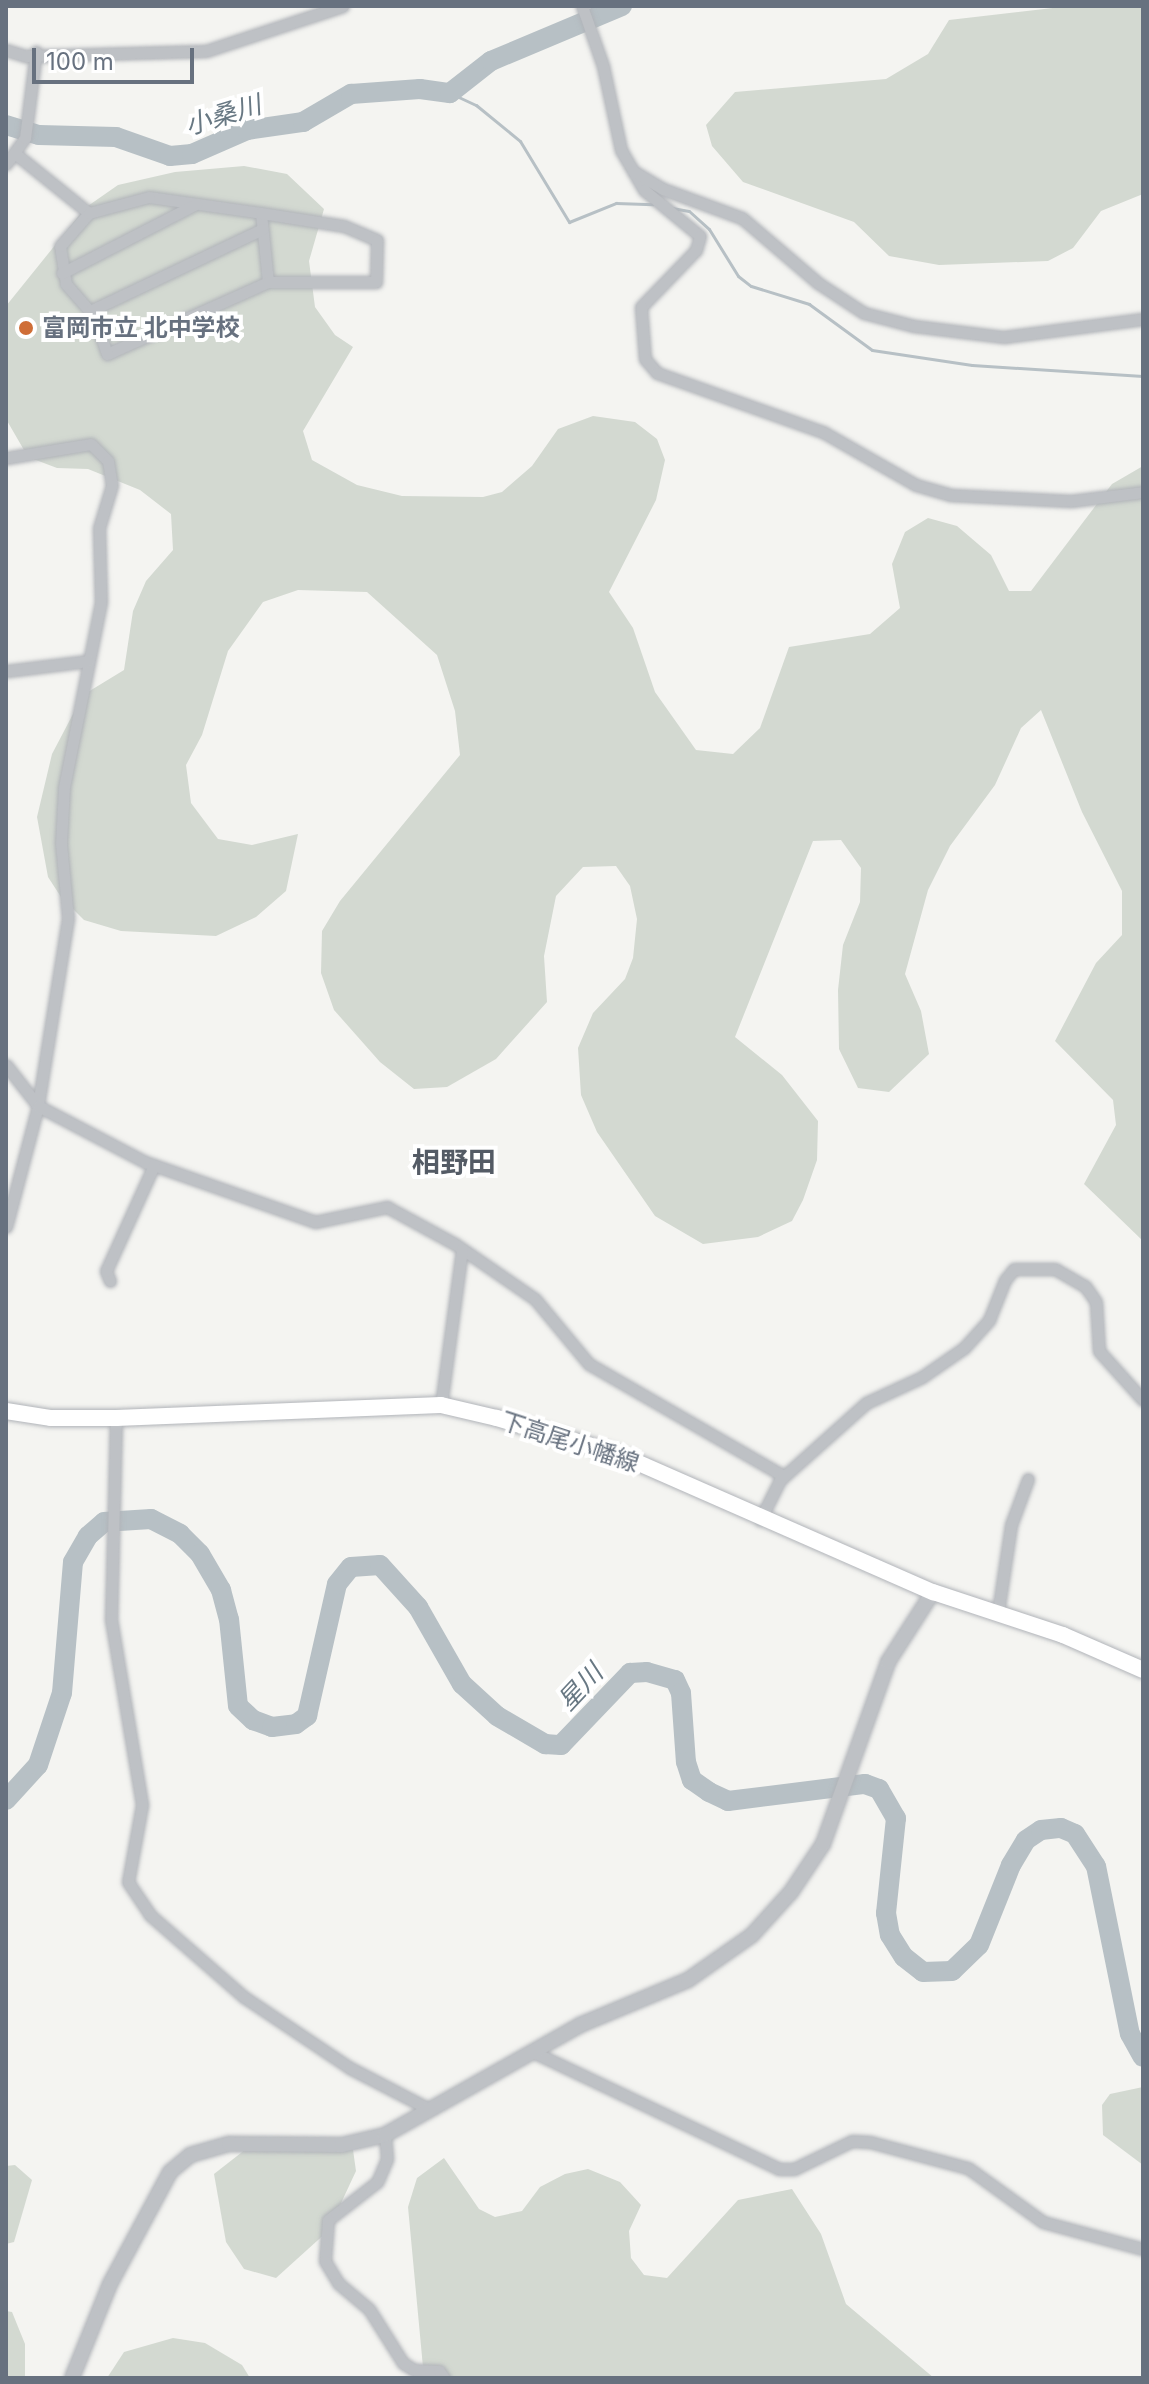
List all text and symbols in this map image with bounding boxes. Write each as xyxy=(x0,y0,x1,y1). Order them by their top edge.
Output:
scale bar xyxy=(36,32,198,82)
text: 100 m xyxy=(46,47,114,76)
water label: 小桑川 xyxy=(181,89,265,141)
place label: 富岡市立 北中学校 xyxy=(42,314,240,342)
marker: 富岡市立 北中学校 xyxy=(17,319,35,337)
district label: 相野田 xyxy=(412,1145,496,1179)
street label: 下高尾小幡線 xyxy=(497,1406,643,1478)
water label: 星川 xyxy=(551,1657,609,1717)

